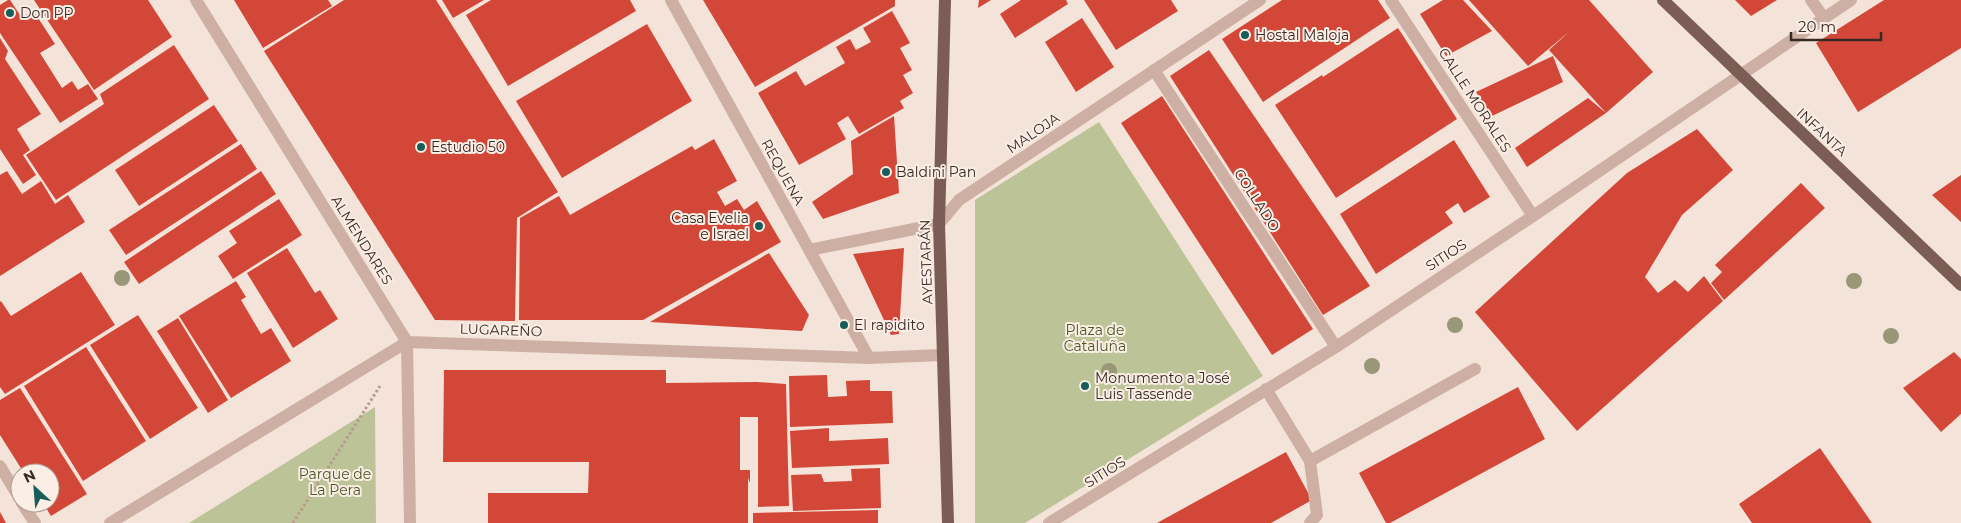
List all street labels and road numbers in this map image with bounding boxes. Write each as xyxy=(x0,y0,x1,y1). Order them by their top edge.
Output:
street label: CALLE MORALES xyxy=(1435,44,1515,156)
street label: INFANTA xyxy=(1793,104,1852,161)
street label: MALOJA xyxy=(1003,108,1064,157)
street label: REQUENA xyxy=(757,136,809,209)
street label: COLLADO xyxy=(1230,165,1284,235)
street label: ALMENDARES xyxy=(327,192,397,288)
street label: AYESTARÁN xyxy=(916,219,936,305)
street label: SITIOS xyxy=(1422,235,1470,275)
street label: LUGAREÑO xyxy=(459,320,543,340)
street label: SITIOS xyxy=(1081,452,1129,492)

